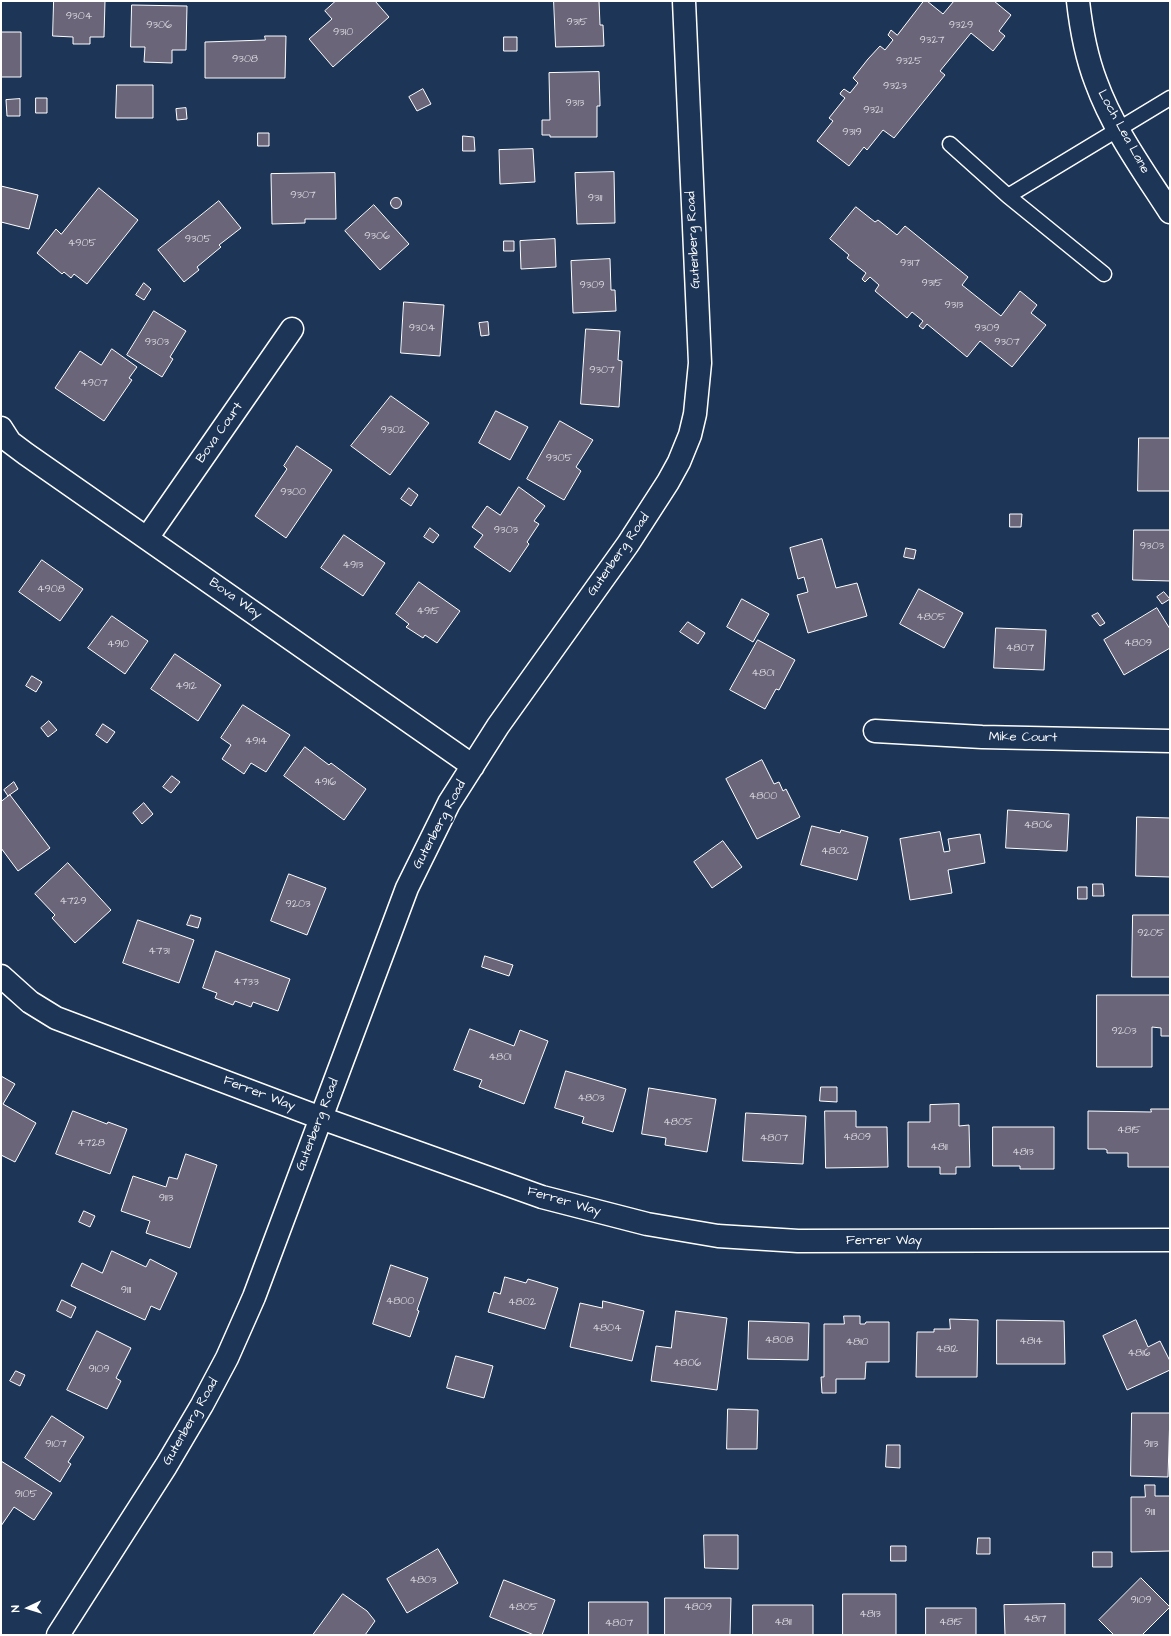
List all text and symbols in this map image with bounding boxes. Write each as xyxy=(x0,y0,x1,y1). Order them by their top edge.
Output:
house number: 9304 xyxy=(66,10,92,24)
house number: 9315 xyxy=(566,16,588,30)
house number: 9306 xyxy=(146,19,172,33)
house number: 9329 xyxy=(949,19,973,33)
house number: 9310 xyxy=(333,26,353,40)
house number: 9327 xyxy=(920,34,944,48)
house number: 9308 xyxy=(232,53,258,67)
house number: 9325 xyxy=(896,55,922,69)
house number: 9323 xyxy=(883,80,907,94)
street label: Loch Lea Lane xyxy=(1094,87,1152,177)
house number: 9313 xyxy=(566,97,584,111)
house number: 9321 xyxy=(863,104,883,118)
house number: 9319 xyxy=(842,126,862,140)
house number: 9307 xyxy=(290,189,316,203)
street label: Gutenberg Road xyxy=(684,191,704,289)
house number: 9311 xyxy=(588,192,602,206)
house number: 9306 xyxy=(364,230,390,244)
house number: 9305 xyxy=(185,233,211,247)
house number: 4905 xyxy=(68,237,96,251)
house number: 9317 xyxy=(900,257,920,271)
house number: 9315 xyxy=(921,277,943,291)
house number: 9309 xyxy=(579,279,605,293)
house number: 9313 xyxy=(945,299,963,313)
house number: 9304 xyxy=(409,322,435,336)
house number: 9309 xyxy=(974,322,1000,336)
house number: 9303 xyxy=(145,336,169,350)
house number: 9307 xyxy=(994,336,1020,350)
house number: 9307 xyxy=(589,364,615,378)
house number: 4907 xyxy=(80,377,108,391)
street label: Bova Court xyxy=(193,400,247,466)
house number: 9302 xyxy=(380,424,406,438)
house number: 9305 xyxy=(546,452,572,466)
house number: 9300 xyxy=(280,486,306,500)
street label: Gutenberg Road xyxy=(585,511,653,599)
house number: 9303 xyxy=(494,524,518,538)
house number: 9303 xyxy=(1140,540,1164,554)
house number: 4913 xyxy=(343,559,363,573)
street label: Bova Way xyxy=(206,575,264,623)
house number: 4908 xyxy=(37,583,65,597)
house number: 4915 xyxy=(417,605,439,619)
house number: 4805 xyxy=(916,611,946,625)
house number: 4809 xyxy=(1124,637,1152,651)
house number: 4910 xyxy=(107,638,129,652)
house number: 4807 xyxy=(1006,642,1034,656)
house number: 4801 xyxy=(752,667,774,681)
house number: 4912 xyxy=(175,680,197,694)
street label: Mike Court xyxy=(989,730,1057,746)
house number: 4914 xyxy=(245,735,267,749)
house number: 4916 xyxy=(314,776,336,790)
street label: Gutenberg Road xyxy=(410,778,470,872)
house number: 4800 xyxy=(749,790,777,804)
house number: 4806 xyxy=(1024,819,1052,833)
house number: 4802 xyxy=(821,845,849,859)
house number: 4729 xyxy=(60,895,86,909)
house number: 9203 xyxy=(285,898,311,912)
house number: 9205 xyxy=(1137,927,1165,941)
house number: 4731 xyxy=(148,945,170,959)
house number: 4733 xyxy=(233,976,259,990)
house number: 9203 xyxy=(1111,1025,1137,1039)
house number: 4801 xyxy=(489,1051,511,1065)
street label: Ferrer Way xyxy=(221,1073,297,1115)
street label: Gutenberg Road xyxy=(293,1077,343,1173)
house number: 4803 xyxy=(577,1092,605,1106)
house number: 4805 xyxy=(663,1116,693,1130)
house number: 4815 xyxy=(1117,1124,1141,1138)
house number: 4809 xyxy=(843,1131,871,1145)
house number: 4807 xyxy=(760,1132,788,1146)
house number: 4728 xyxy=(77,1137,105,1151)
house number: 4811 xyxy=(930,1141,948,1155)
house number: 4813 xyxy=(1012,1146,1034,1160)
street label: Ferrer Way xyxy=(525,1184,603,1220)
house number: 9113 xyxy=(159,1192,173,1206)
street label: Ferrer Way xyxy=(846,1233,922,1249)
house number: 9111 xyxy=(121,1284,131,1298)
house number: 4800 xyxy=(386,1295,414,1309)
house number: 4802 xyxy=(508,1296,536,1310)
house number: 4804 xyxy=(592,1322,622,1336)
house number: 4808 xyxy=(765,1334,793,1348)
house number: 4814 xyxy=(1019,1335,1043,1349)
house number: 4810 xyxy=(846,1336,868,1350)
house number: 4812 xyxy=(936,1343,958,1357)
house number: 4816 xyxy=(1128,1347,1150,1361)
house number: 4806 xyxy=(673,1357,701,1371)
house number: 9109 xyxy=(89,1363,109,1377)
street label: Gutenberg Road xyxy=(160,1376,222,1468)
house number: 9107 xyxy=(45,1438,67,1452)
house number: 9113 xyxy=(1144,1438,1158,1452)
house number: 9105 xyxy=(15,1488,37,1502)
house number: 9111 xyxy=(1145,1506,1155,1520)
house number: 4803 xyxy=(409,1574,437,1588)
north arrow xyxy=(8,1588,48,1628)
house number: 9109 xyxy=(1131,1594,1151,1608)
house number: 4805 xyxy=(508,1601,538,1615)
house number: 4809 xyxy=(684,1601,712,1615)
text: N xyxy=(8,1605,23,1613)
house number: 4813 xyxy=(859,1608,881,1622)
house number: 4817 xyxy=(1024,1613,1046,1627)
house number: 4811 xyxy=(774,1616,792,1630)
house number: 4815 xyxy=(939,1616,963,1630)
house number: 4807 xyxy=(605,1617,633,1631)

